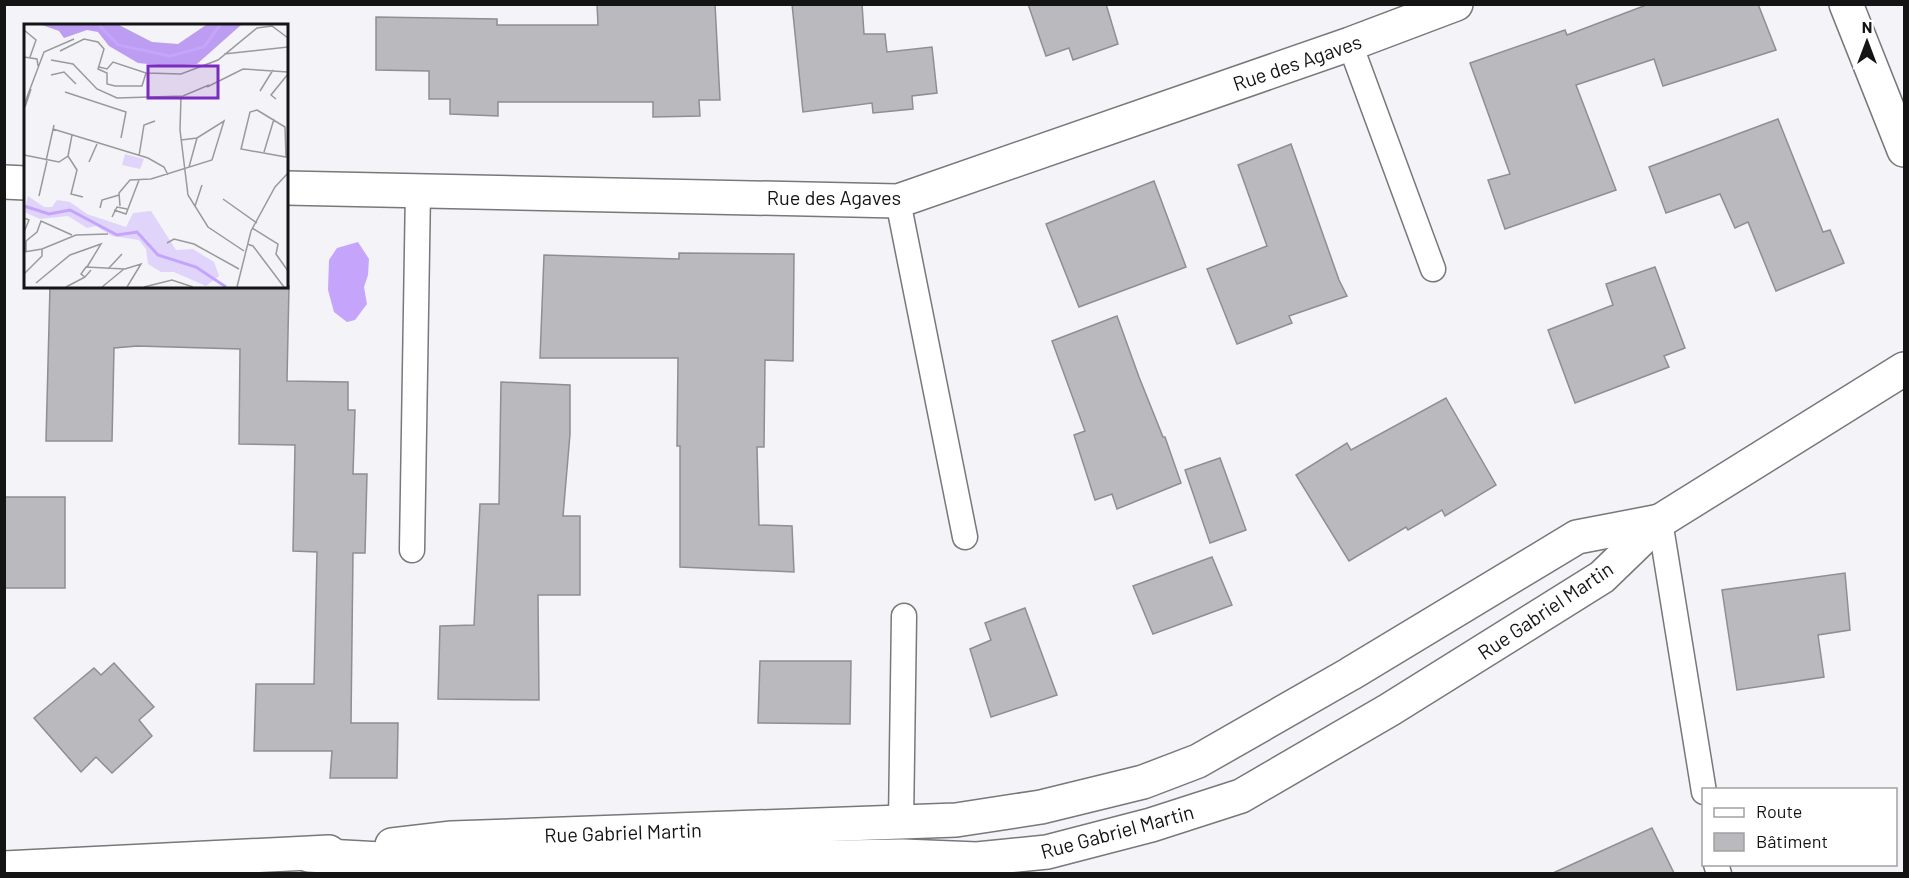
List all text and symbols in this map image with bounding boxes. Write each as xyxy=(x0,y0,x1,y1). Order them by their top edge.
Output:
north arrow xyxy=(1837,12,1897,72)
text: N xyxy=(1862,17,1872,36)
inset map xyxy=(24,24,288,288)
street label: Rue des Agaves xyxy=(1230,29,1364,95)
street label: Rue des Agaves xyxy=(767,185,901,209)
street label: Rue Gabriel Martin xyxy=(1473,556,1617,664)
legend xyxy=(1702,788,1897,866)
street label: Rue Gabriel Martin xyxy=(1038,799,1196,863)
text: Route xyxy=(1756,800,1802,822)
street label: Rue Gabriel Martin xyxy=(544,817,702,847)
text: Bâtiment xyxy=(1756,830,1828,852)

